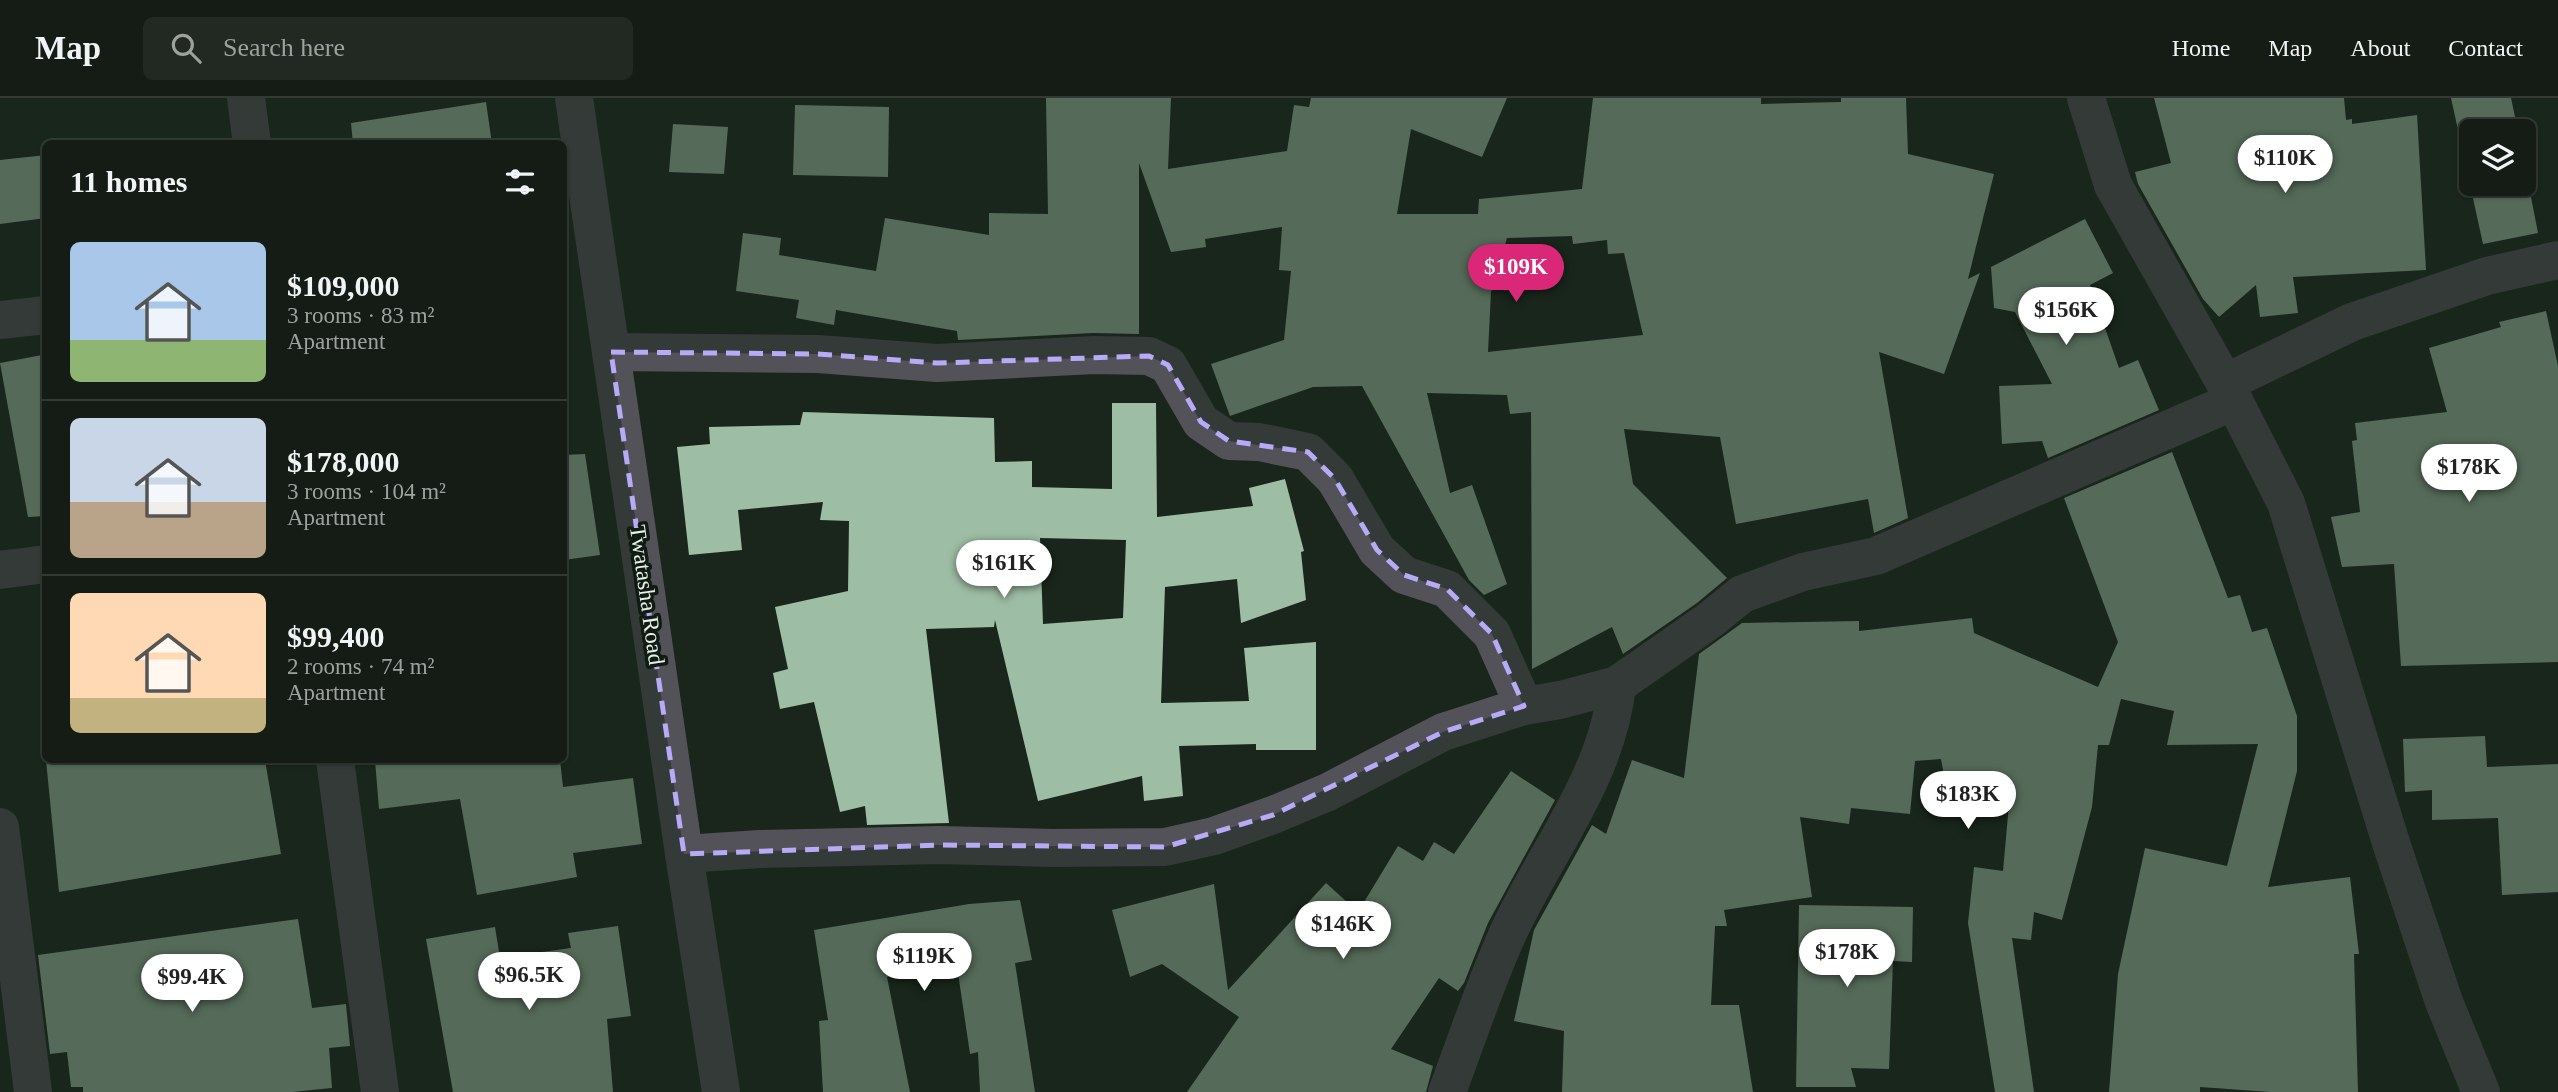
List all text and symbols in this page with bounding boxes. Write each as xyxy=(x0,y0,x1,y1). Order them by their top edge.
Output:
search box xyxy=(143,17,633,80)
icon: search xyxy=(167,29,205,67)
text: Map xyxy=(35,30,101,66)
text: Search here xyxy=(223,33,345,62)
text: Home xyxy=(2172,35,2230,61)
text: Map xyxy=(2268,35,2312,61)
text: About xyxy=(2350,35,2410,61)
text: Contact xyxy=(2448,35,2523,61)
map controls xyxy=(2459,119,2536,196)
button: layers xyxy=(2459,119,2536,196)
pin: $110K xyxy=(2236,136,2334,195)
text: $110K xyxy=(2254,145,2316,170)
icon: filters xyxy=(501,163,539,201)
text: 11 homes xyxy=(70,165,188,198)
pin: $109K xyxy=(1467,244,1565,304)
text: $109K xyxy=(1484,254,1548,279)
text: $109,000 xyxy=(287,269,400,302)
icon: home xyxy=(126,270,210,354)
pin: $156K xyxy=(2017,288,2115,347)
text: $156K xyxy=(2034,297,2098,322)
text: 3 rooms · 83 m² xyxy=(287,303,434,328)
text: Apartment xyxy=(287,329,385,354)
pin: $178K xyxy=(2420,444,2518,504)
text: $178,000 xyxy=(287,445,400,478)
icon: home xyxy=(126,446,210,530)
text: $178K xyxy=(2437,454,2501,479)
text: 3 rooms · 104 m² xyxy=(287,479,446,504)
text: Apartment xyxy=(287,505,385,530)
street label: Twatasha Road xyxy=(625,524,669,667)
pin: $161K xyxy=(955,540,1053,600)
text: $161K xyxy=(972,550,1036,575)
text: $99,400 xyxy=(287,620,385,653)
icon: home xyxy=(126,621,210,705)
text: 2 rooms · 74 m² xyxy=(287,654,434,679)
text: Apartment xyxy=(287,680,385,705)
pin: $183K xyxy=(1919,772,2017,831)
text: $183K xyxy=(1936,781,2000,806)
pin: $146K xyxy=(1294,902,1392,961)
text: $146K xyxy=(1311,911,1375,936)
pin: $178K xyxy=(1798,930,1896,989)
pin: $119K xyxy=(875,934,973,993)
text: $178K xyxy=(1815,939,1879,964)
text: $119K xyxy=(893,943,955,968)
pin: $96.5K xyxy=(472,953,586,1012)
pin: $99.4K xyxy=(135,954,249,1014)
text: $96.5K xyxy=(494,962,564,987)
text: $99.4K xyxy=(157,964,227,989)

